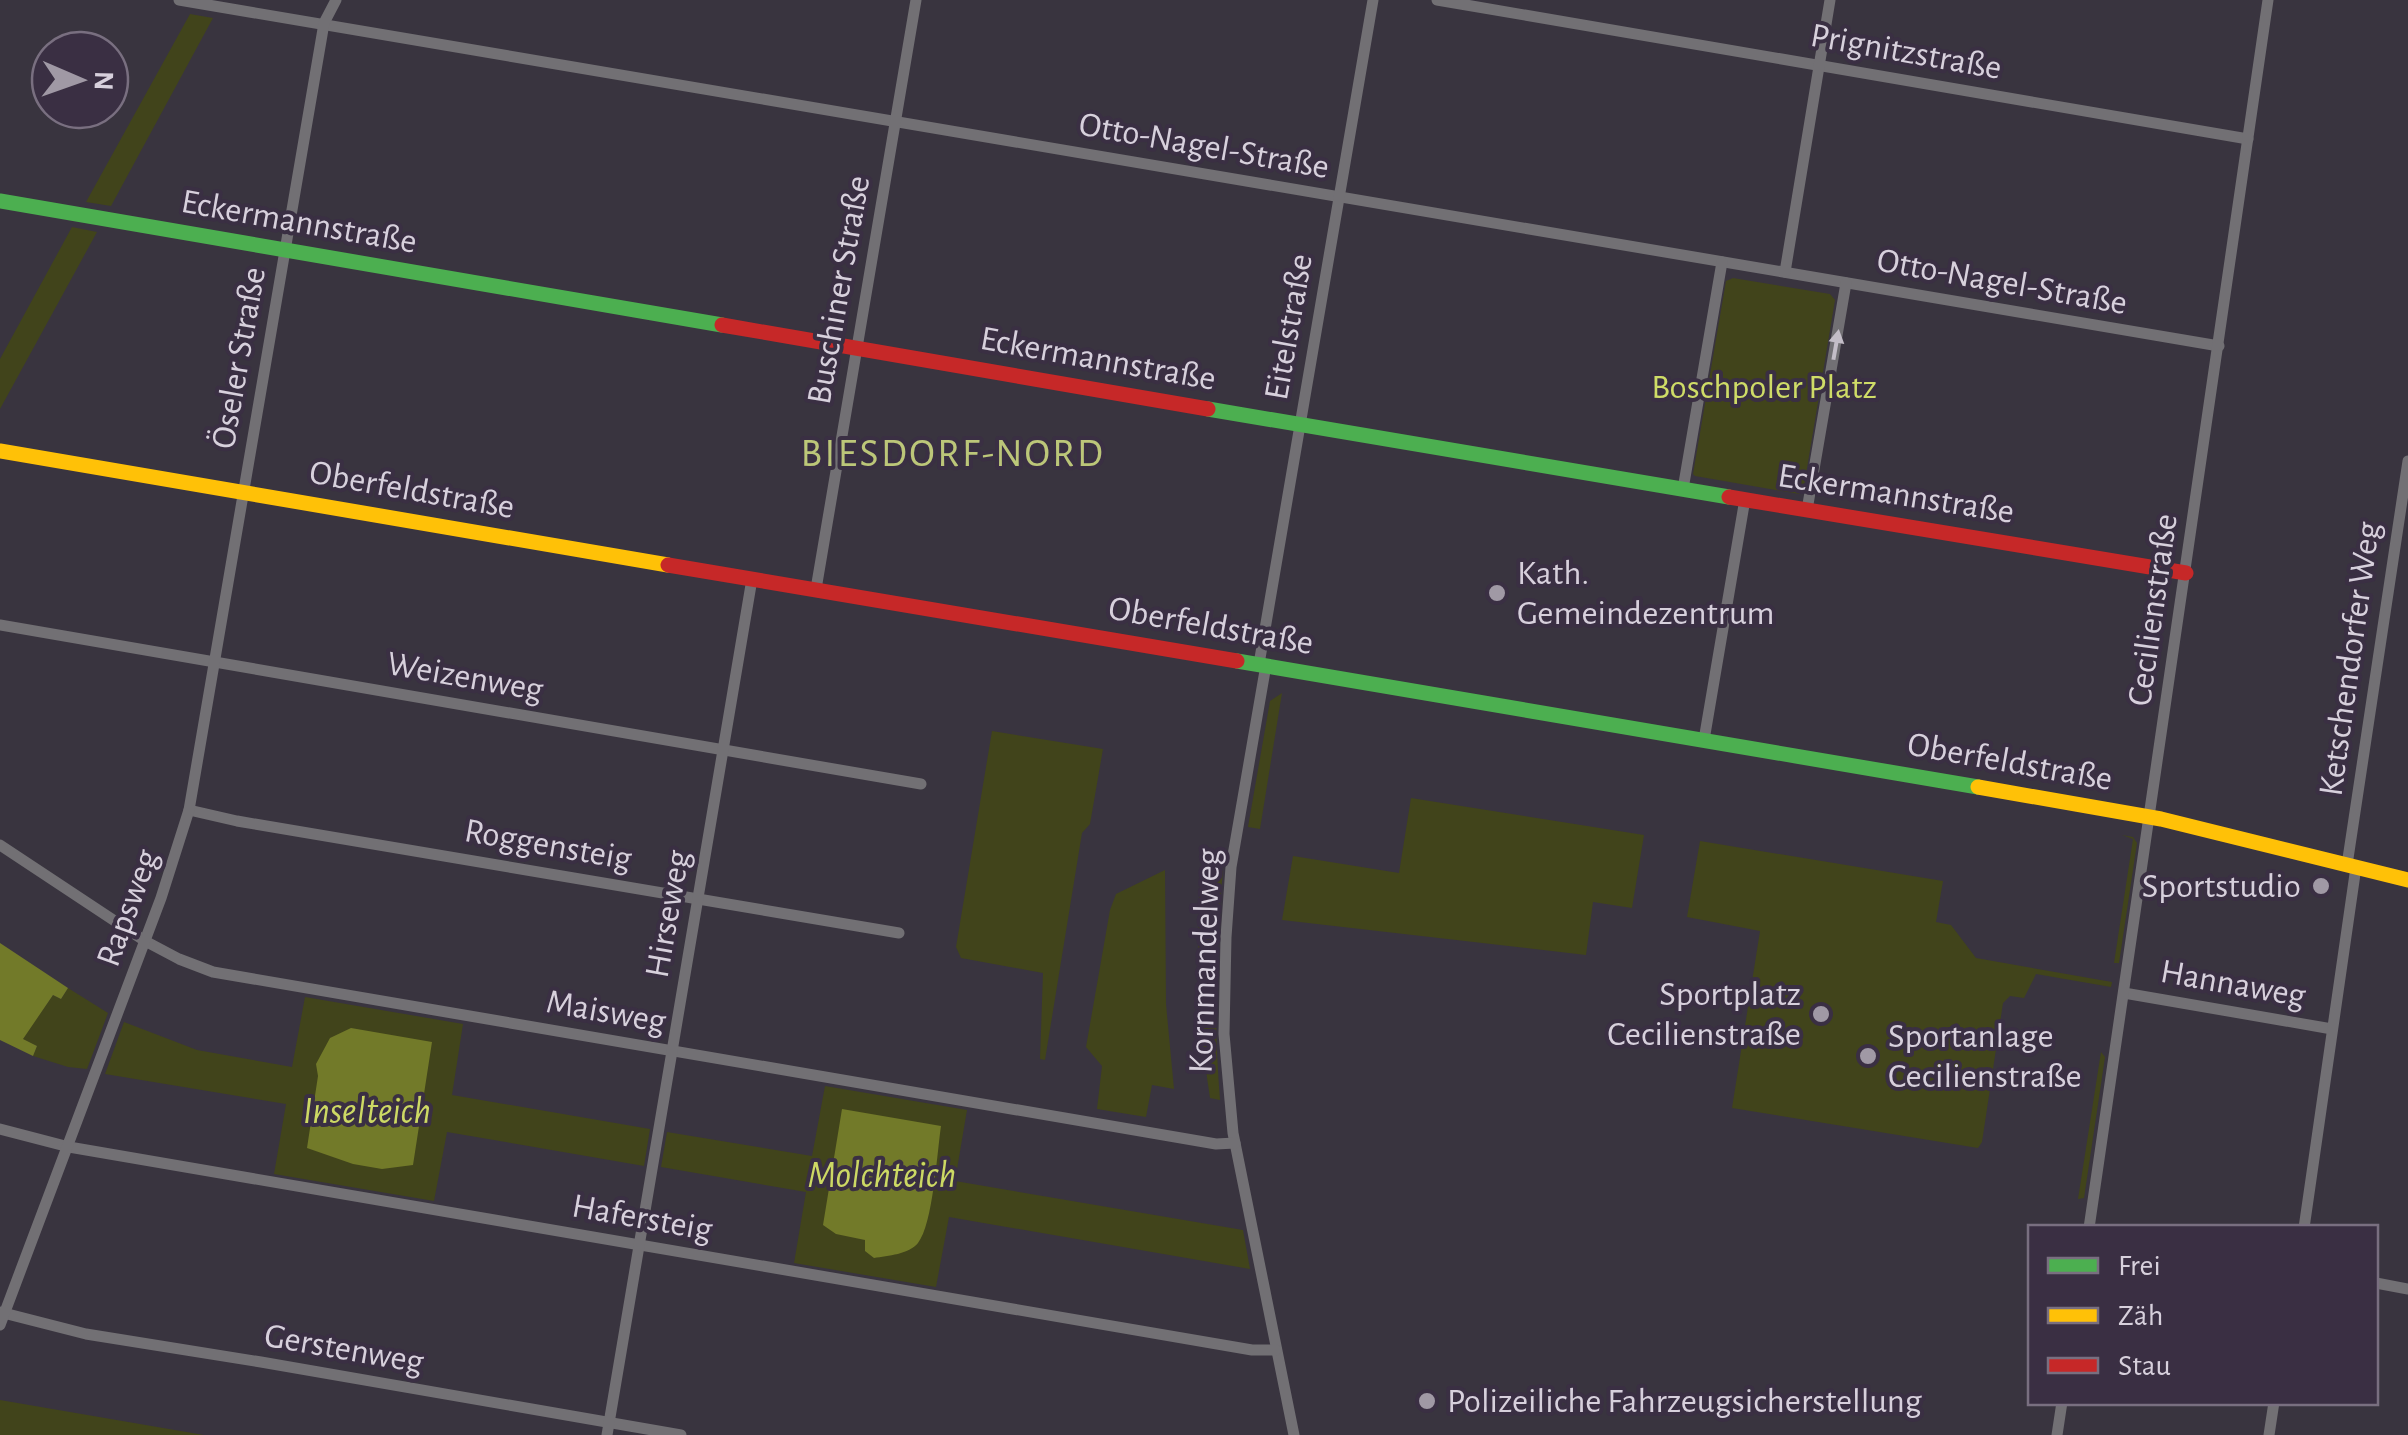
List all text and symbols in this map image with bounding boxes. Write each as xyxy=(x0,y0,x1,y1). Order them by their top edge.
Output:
street label: Prignitzstraße xyxy=(1808,18,2004,86)
north arrow xyxy=(30,30,130,130)
text: N xyxy=(89,71,117,91)
street label: Otto-Nagel-Straße xyxy=(1076,107,1332,185)
street label: Buschiner Straße xyxy=(802,173,876,407)
street label: Eckermannstraße xyxy=(178,184,420,260)
street label: Otto-Nagel-Straße xyxy=(1874,243,2130,321)
street label: Eitelstraße xyxy=(1259,251,1319,403)
street label: Öseler Straße xyxy=(205,264,272,451)
street label: Eckermannstraße xyxy=(977,321,1219,397)
one-way arrow xyxy=(1829,329,1844,360)
park label: Boschpoler Platz xyxy=(1651,370,1877,405)
district label: BIESDORF-NORD xyxy=(801,434,1105,474)
street label: Oberfeldstraße xyxy=(307,455,517,525)
street label: Eckermannstraße xyxy=(1775,458,2017,530)
street label: Cecilienstraße xyxy=(2122,512,2184,708)
street label: Ketschendorfer Weg xyxy=(2313,520,2387,798)
place label: Kath. Gemeindezentrum xyxy=(1517,556,1774,631)
marker: Kath. Gemeindezentrum xyxy=(1486,582,1508,604)
street label: Oberfeldstraße xyxy=(1106,591,1316,661)
street label: Weizenweg xyxy=(384,646,546,708)
street label: Oberfeldstraße xyxy=(1905,727,2115,797)
street label: Roggensteig xyxy=(462,813,634,877)
street label: Rapsweg xyxy=(91,845,165,971)
street label: Hirseweg xyxy=(640,848,696,980)
street label: Kornmandelweg xyxy=(1184,848,1226,1074)
place label: Sportstudio xyxy=(2142,869,2301,904)
marker: Sportstudio xyxy=(2310,875,2332,897)
street label: Hannaweg xyxy=(2158,954,2308,1014)
place label: Sportplatz Cecilienstraße xyxy=(1607,977,1801,1052)
street label: Maisweg xyxy=(543,984,669,1040)
marker: Sportplatz Cecilienstraße xyxy=(1810,1003,1832,1025)
place label: Sportanlage Cecilienstraße xyxy=(1888,1019,2082,1094)
marker: Sportanlage Cecilienstraße xyxy=(1857,1045,1879,1067)
water label: Inselteich xyxy=(303,1093,431,1131)
water label: Molchteich xyxy=(808,1157,956,1195)
street label: Hafersteig xyxy=(569,1188,715,1248)
legend xyxy=(2028,1225,2378,1405)
text: Frei xyxy=(2118,1251,2161,1281)
text: Zäh xyxy=(2118,1301,2163,1331)
street label: Gerstenweg xyxy=(262,1318,426,1380)
text: Stau xyxy=(2118,1351,2171,1381)
place label: Polizeiliche Fahrzeugsicherstellung xyxy=(1447,1384,1922,1419)
marker: Polizeiliche Fahrzeugsicherstellung xyxy=(1416,1390,1438,1412)

